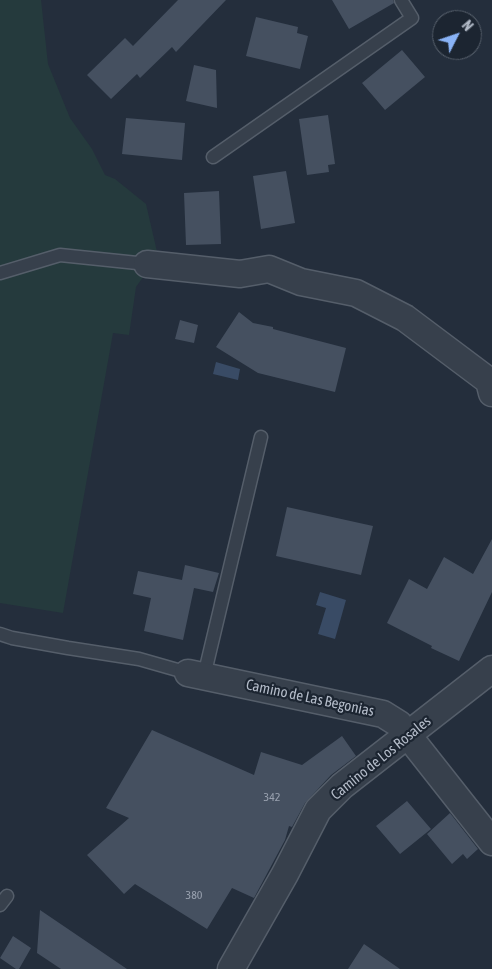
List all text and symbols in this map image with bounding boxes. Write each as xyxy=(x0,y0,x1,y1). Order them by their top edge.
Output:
north arrow xyxy=(432,10,482,60)
text: N xyxy=(459,17,476,34)
street label: Camino de Las Begonias xyxy=(244,676,376,720)
street label: Camino de Los Rosales xyxy=(327,712,435,804)
house number: 342 xyxy=(264,790,280,804)
house number: 380 xyxy=(186,888,202,902)

